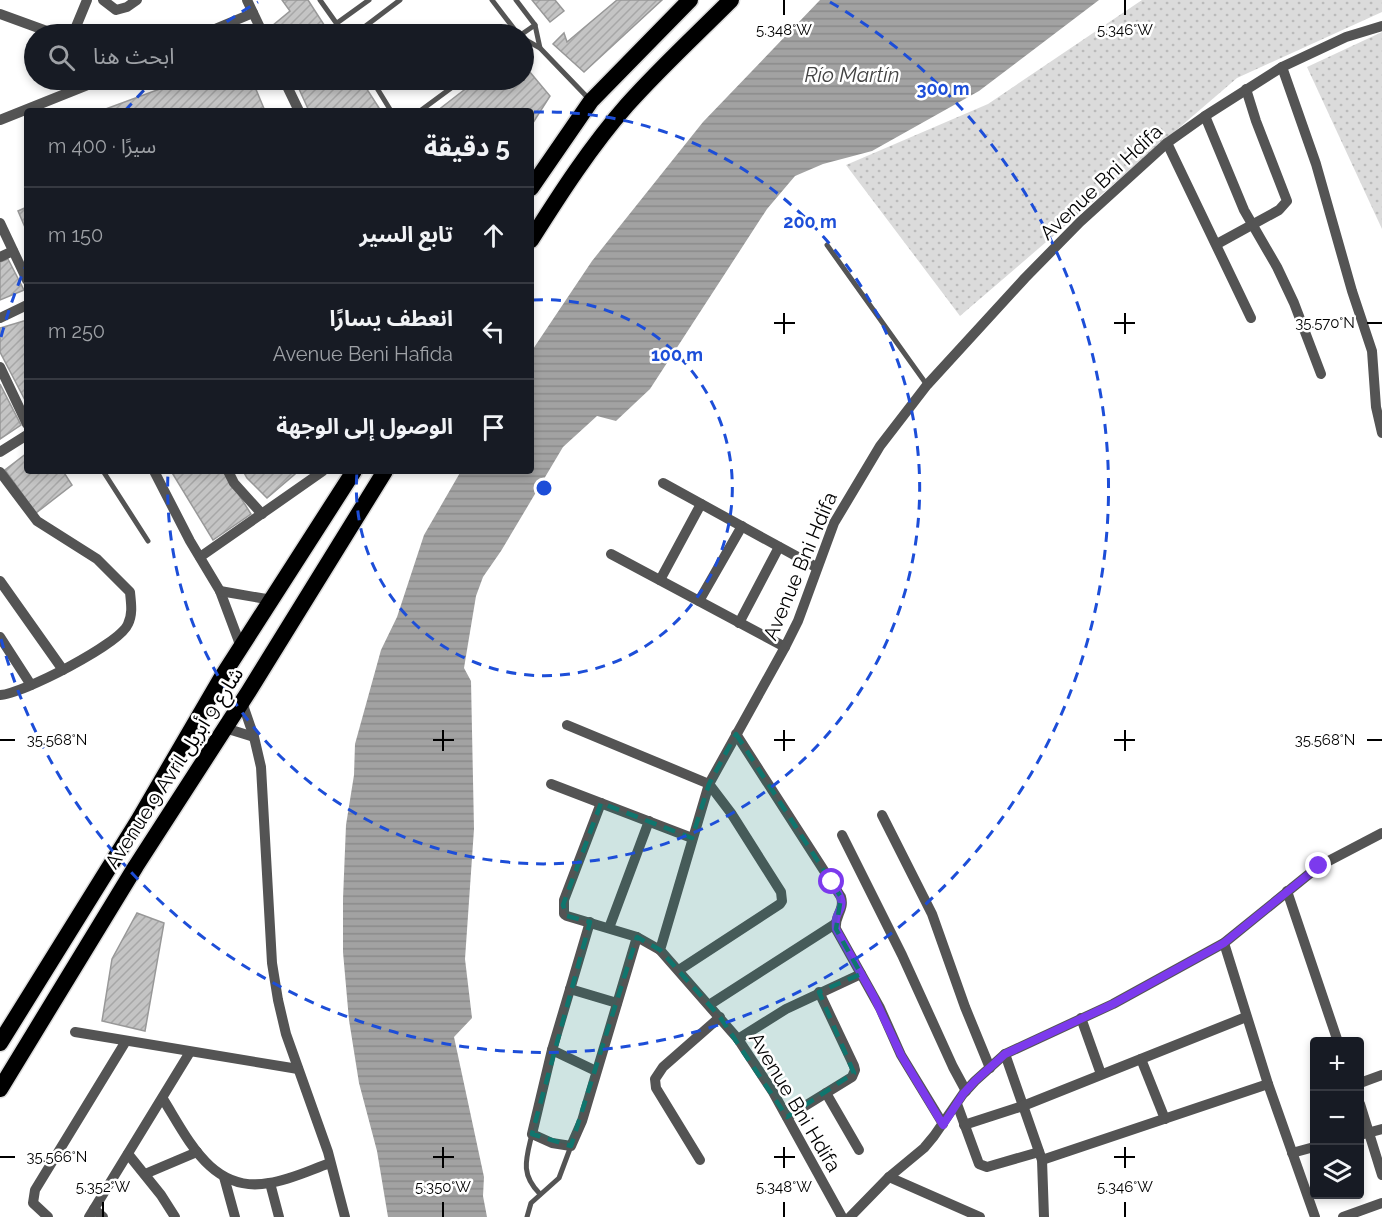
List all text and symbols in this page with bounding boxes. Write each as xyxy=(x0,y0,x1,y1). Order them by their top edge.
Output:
text: 5.348°W xyxy=(756,21,812,39)
text: 5.346°W xyxy=(1097,21,1153,39)
search box xyxy=(24,24,534,90)
icon: search xyxy=(45,41,78,74)
text: ابحث هنا xyxy=(93,43,174,69)
water label: Río Martín xyxy=(805,62,899,87)
text: 300 m xyxy=(916,78,970,99)
street label: Avenue Bni Hdifa xyxy=(1035,119,1167,245)
text: 5 دقيقة xyxy=(424,132,510,162)
text: سيرًا · 400 m xyxy=(48,134,156,158)
text: 200 m xyxy=(783,211,837,232)
icon: ahead xyxy=(477,219,510,252)
text: تابع السير xyxy=(359,221,453,247)
text: 150 m xyxy=(48,223,103,247)
text: انعطف يسارًا xyxy=(330,305,453,331)
text: 35.570°N xyxy=(1295,314,1355,332)
icon: left xyxy=(477,315,510,348)
text: 250 m xyxy=(48,319,105,343)
text: Avenue Beni Hafida xyxy=(273,342,453,366)
text: 100 m xyxy=(651,344,703,365)
icon: arrive xyxy=(477,411,510,444)
text: الوصول إلى الوجهة xyxy=(276,413,453,439)
centre of rings xyxy=(534,478,554,498)
street label: Avenue Bni Hdifa xyxy=(758,488,842,644)
street label: Avenue 9 Avril شارع 9 أبريل xyxy=(100,663,251,875)
text: 35.568°N xyxy=(27,731,87,749)
text: 35.568°N xyxy=(1295,731,1355,749)
route end xyxy=(1305,852,1331,878)
route start xyxy=(818,868,844,894)
street label: Avenue Bni Hdifa xyxy=(744,1028,846,1176)
map controls xyxy=(1310,1037,1364,1199)
button: + xyxy=(1310,1037,1364,1091)
button: − xyxy=(1310,1091,1364,1145)
button: layers xyxy=(1310,1145,1364,1199)
text: 35.566°N xyxy=(27,1148,87,1166)
text: 5.352°W xyxy=(76,1178,131,1196)
text: 5.350°W xyxy=(415,1178,471,1196)
text: 5.348°W xyxy=(756,1178,812,1196)
text: 5.346°W xyxy=(1097,1178,1153,1196)

